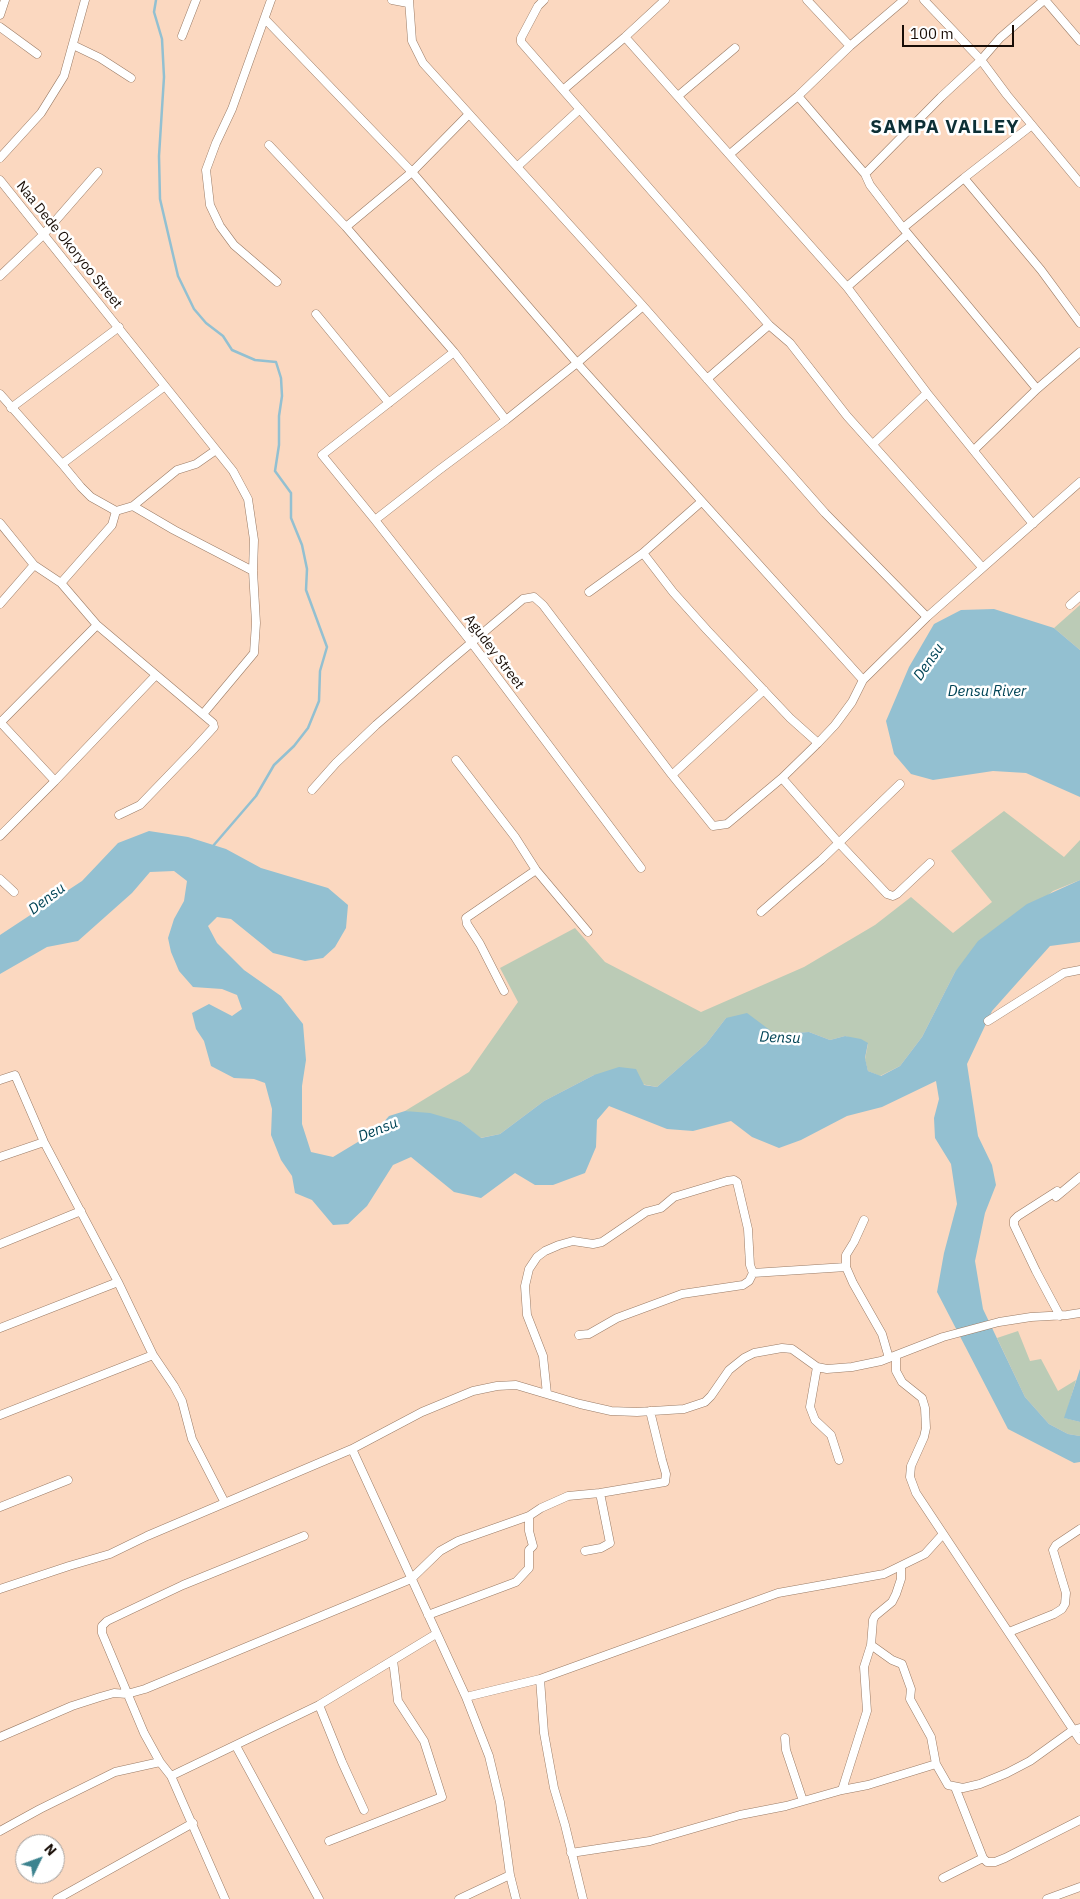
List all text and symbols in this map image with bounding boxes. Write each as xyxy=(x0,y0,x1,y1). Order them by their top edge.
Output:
scale bar xyxy=(905,15,1018,47)
text: 100 m xyxy=(910,24,954,43)
district label: SAMPA VALLEY xyxy=(869,117,1021,139)
street label: Naa Dede Okoryoo Street xyxy=(12,178,126,312)
street label: Agudey Street xyxy=(461,612,527,692)
water label: Densu xyxy=(910,640,948,684)
water label: Densu River xyxy=(948,683,1026,701)
water label: Densu xyxy=(25,879,69,919)
water label: Densu xyxy=(759,1028,801,1048)
water label: Densu xyxy=(355,1114,401,1146)
north arrow xyxy=(15,1834,65,1884)
text: N xyxy=(40,1840,60,1859)

